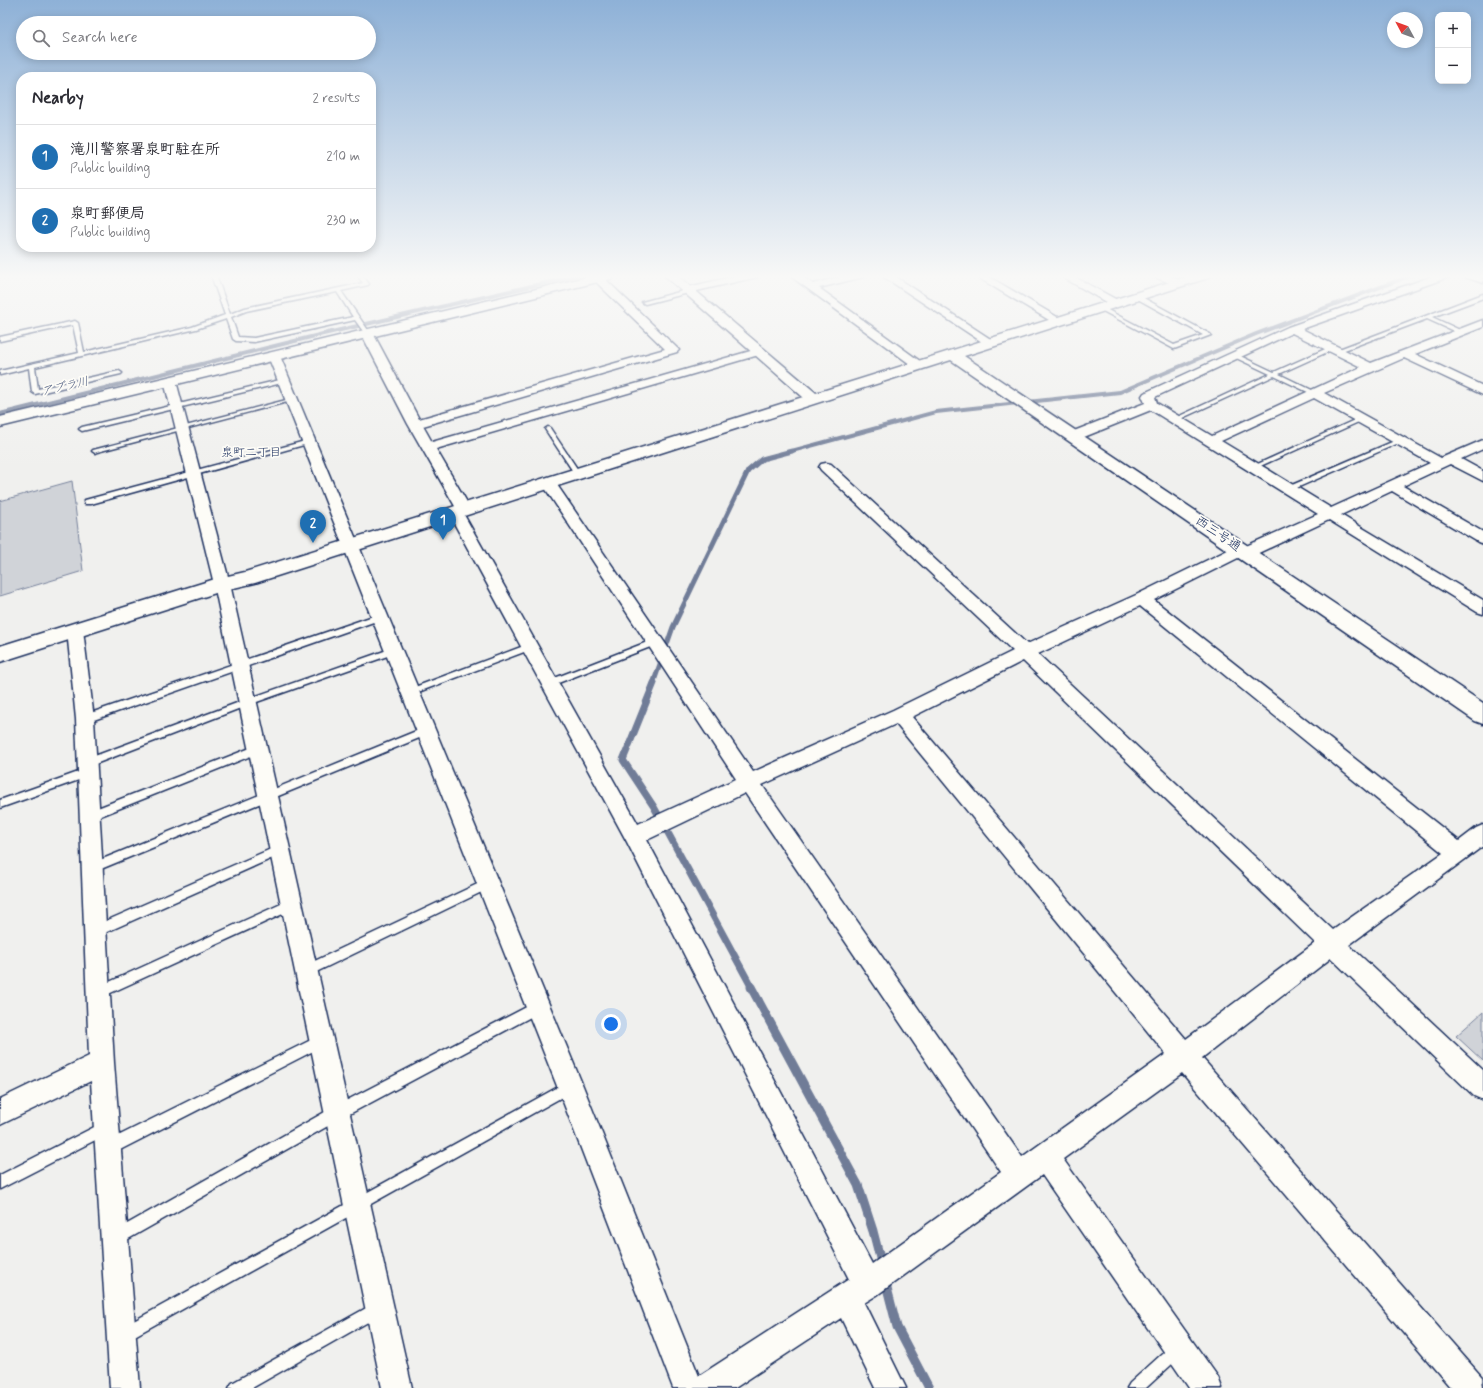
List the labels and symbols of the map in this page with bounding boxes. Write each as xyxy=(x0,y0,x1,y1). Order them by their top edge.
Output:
north arrow xyxy=(1387,12,1423,48)
water label: アブラ川 xyxy=(40,374,90,400)
district label: 泉町二丁目 xyxy=(221,445,281,461)
pin: 1 xyxy=(430,507,456,540)
pin: 2 xyxy=(300,510,326,543)
street label: 西三号通 xyxy=(1192,512,1244,556)
your location xyxy=(601,1014,621,1034)

